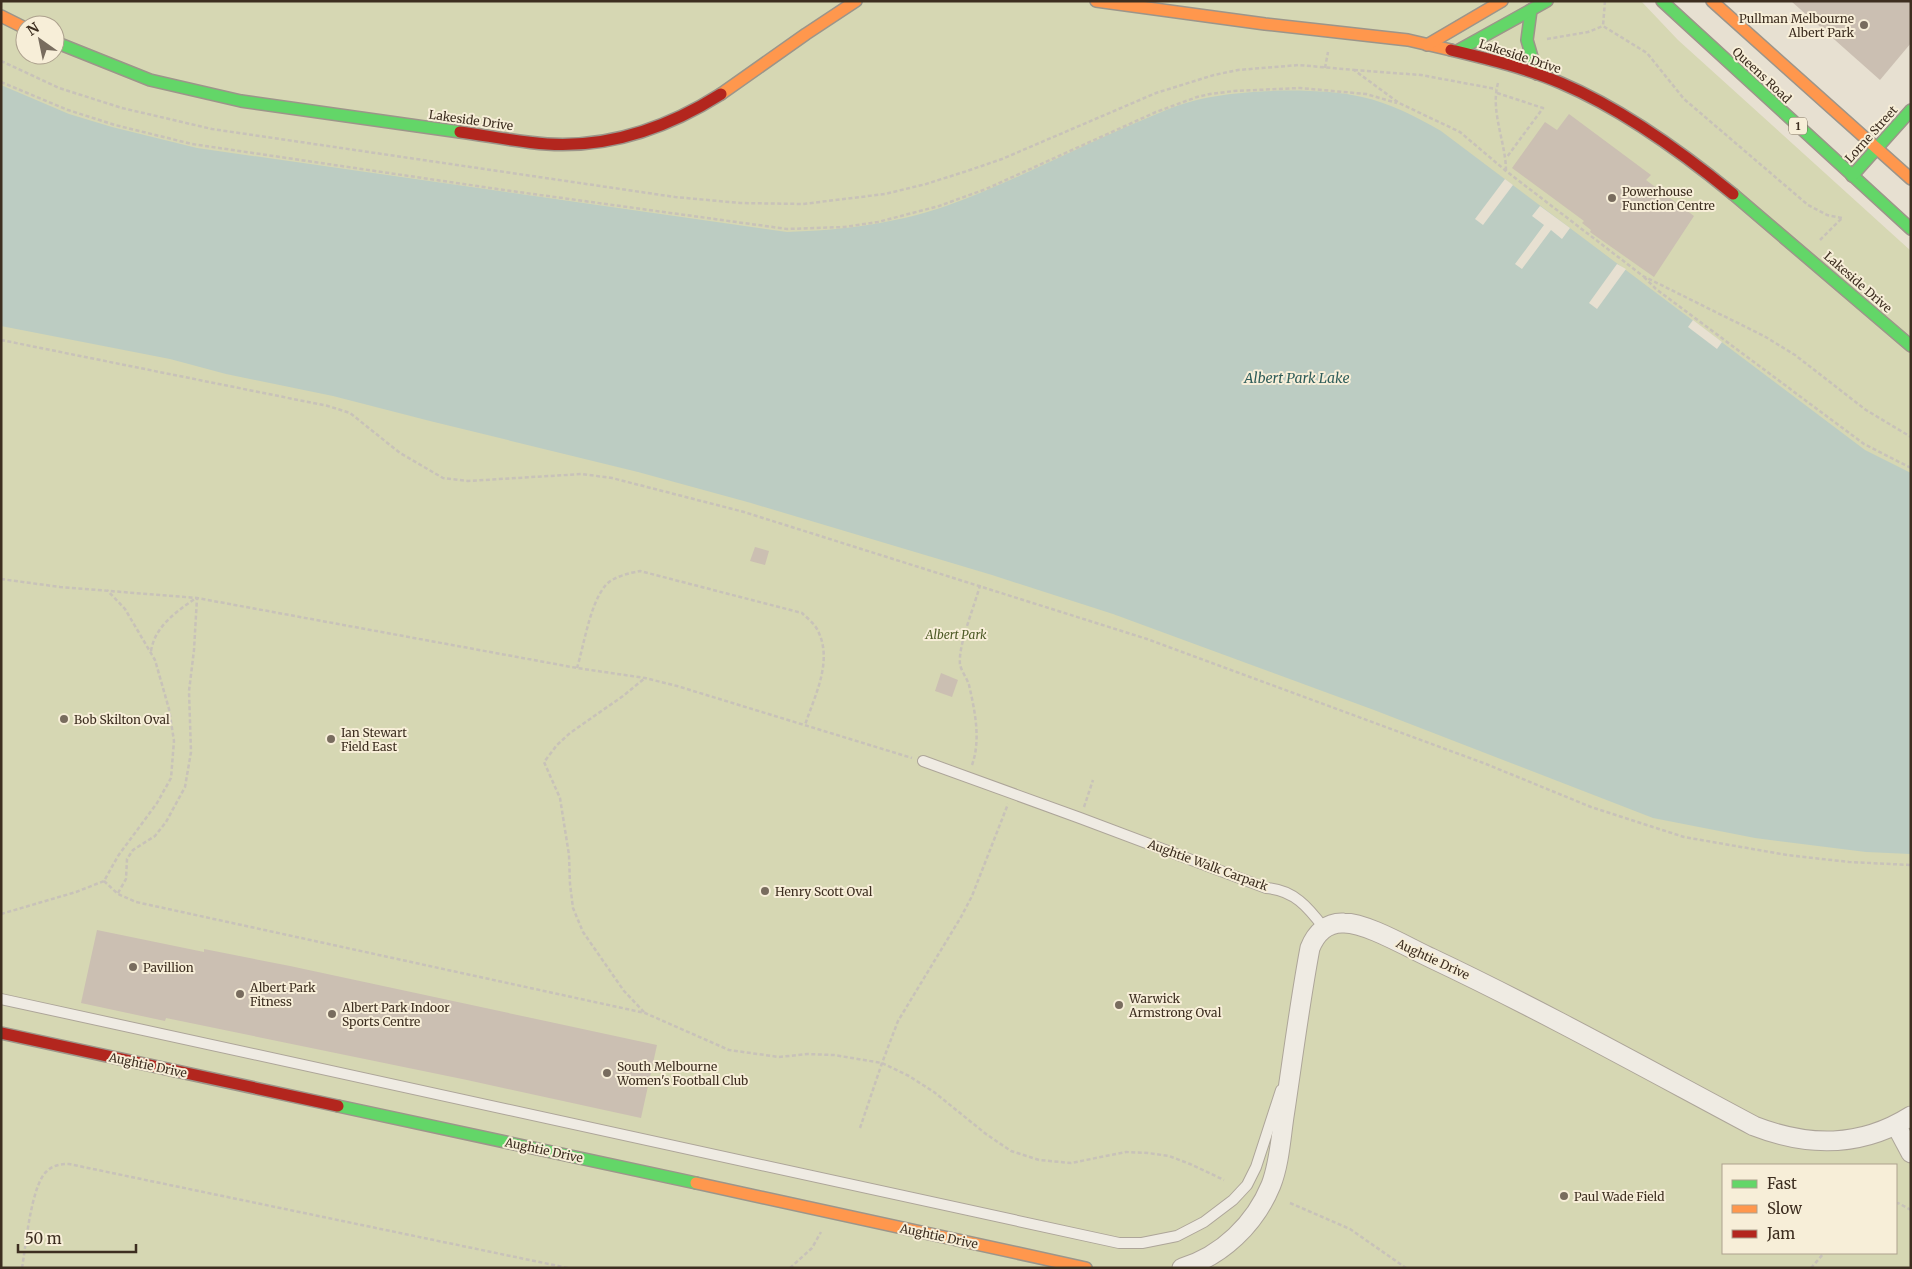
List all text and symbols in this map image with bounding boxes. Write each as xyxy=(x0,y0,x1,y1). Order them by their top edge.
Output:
place label: Pullman Melbourne Albert Park xyxy=(1739,11,1854,40)
north arrow xyxy=(15,15,65,65)
text: N xyxy=(23,19,42,40)
marker: Pullman Melbourne Albert Park xyxy=(1858,19,1870,31)
street label: Lakeside Drive xyxy=(1477,36,1563,76)
street label: Queens Road xyxy=(1729,44,1795,106)
street label: Lorne Street xyxy=(1842,102,1901,166)
street label: Lakeside Drive xyxy=(428,107,514,133)
road number: 1 xyxy=(1789,118,1807,134)
place label: Powerhouse Function Centre xyxy=(1622,184,1715,213)
marker: Powerhouse Function Centre xyxy=(1606,192,1618,204)
street label: Lakeside Drive xyxy=(1821,248,1895,316)
water label: Albert Park Lake xyxy=(1243,369,1350,387)
park label: Albert Park xyxy=(924,627,987,642)
place label: Bob Skilton Oval xyxy=(74,712,170,727)
marker: Bob Skilton Oval xyxy=(58,713,70,725)
place label: Ian Stewart Field East xyxy=(341,725,407,754)
marker: Ian Stewart Field East xyxy=(325,733,337,745)
street label: Aughtie Walk Carpark xyxy=(1145,836,1271,894)
place label: Henry Scott Oval xyxy=(775,884,873,899)
marker: Henry Scott Oval xyxy=(759,885,771,897)
street label: Aughtie Drive xyxy=(1393,935,1472,983)
place label: Pavillion xyxy=(143,960,194,975)
marker: Pavillion xyxy=(127,961,139,973)
place label: Albert Park Fitness xyxy=(249,980,316,1009)
marker: Albert Park Fitness xyxy=(234,988,246,1000)
place label: Warwick Armstrong Oval xyxy=(1128,991,1222,1020)
marker: Warwick Armstrong Oval xyxy=(1113,999,1125,1011)
place label: Albert Park Indoor Sports Centre xyxy=(341,1000,450,1029)
marker: Albert Park Indoor Sports Centre xyxy=(326,1008,338,1020)
street label: Aughtie Drive xyxy=(107,1049,188,1081)
place label: South Melbourne Women's Football Club xyxy=(616,1059,748,1088)
marker: South Melbourne Women's Football Club xyxy=(601,1067,613,1079)
street label: Aughtie Drive xyxy=(503,1134,584,1166)
legend xyxy=(1722,1164,1897,1254)
text: Fast xyxy=(1767,1174,1797,1193)
place label: Paul Wade Field xyxy=(1574,1189,1664,1204)
marker: Paul Wade Field xyxy=(1558,1190,1570,1202)
text: Slow xyxy=(1767,1199,1802,1218)
street label: Aughtie Drive xyxy=(898,1220,979,1252)
scale bar xyxy=(18,1222,135,1254)
text: Jam xyxy=(1766,1224,1795,1243)
text: 50 m xyxy=(25,1229,62,1248)

